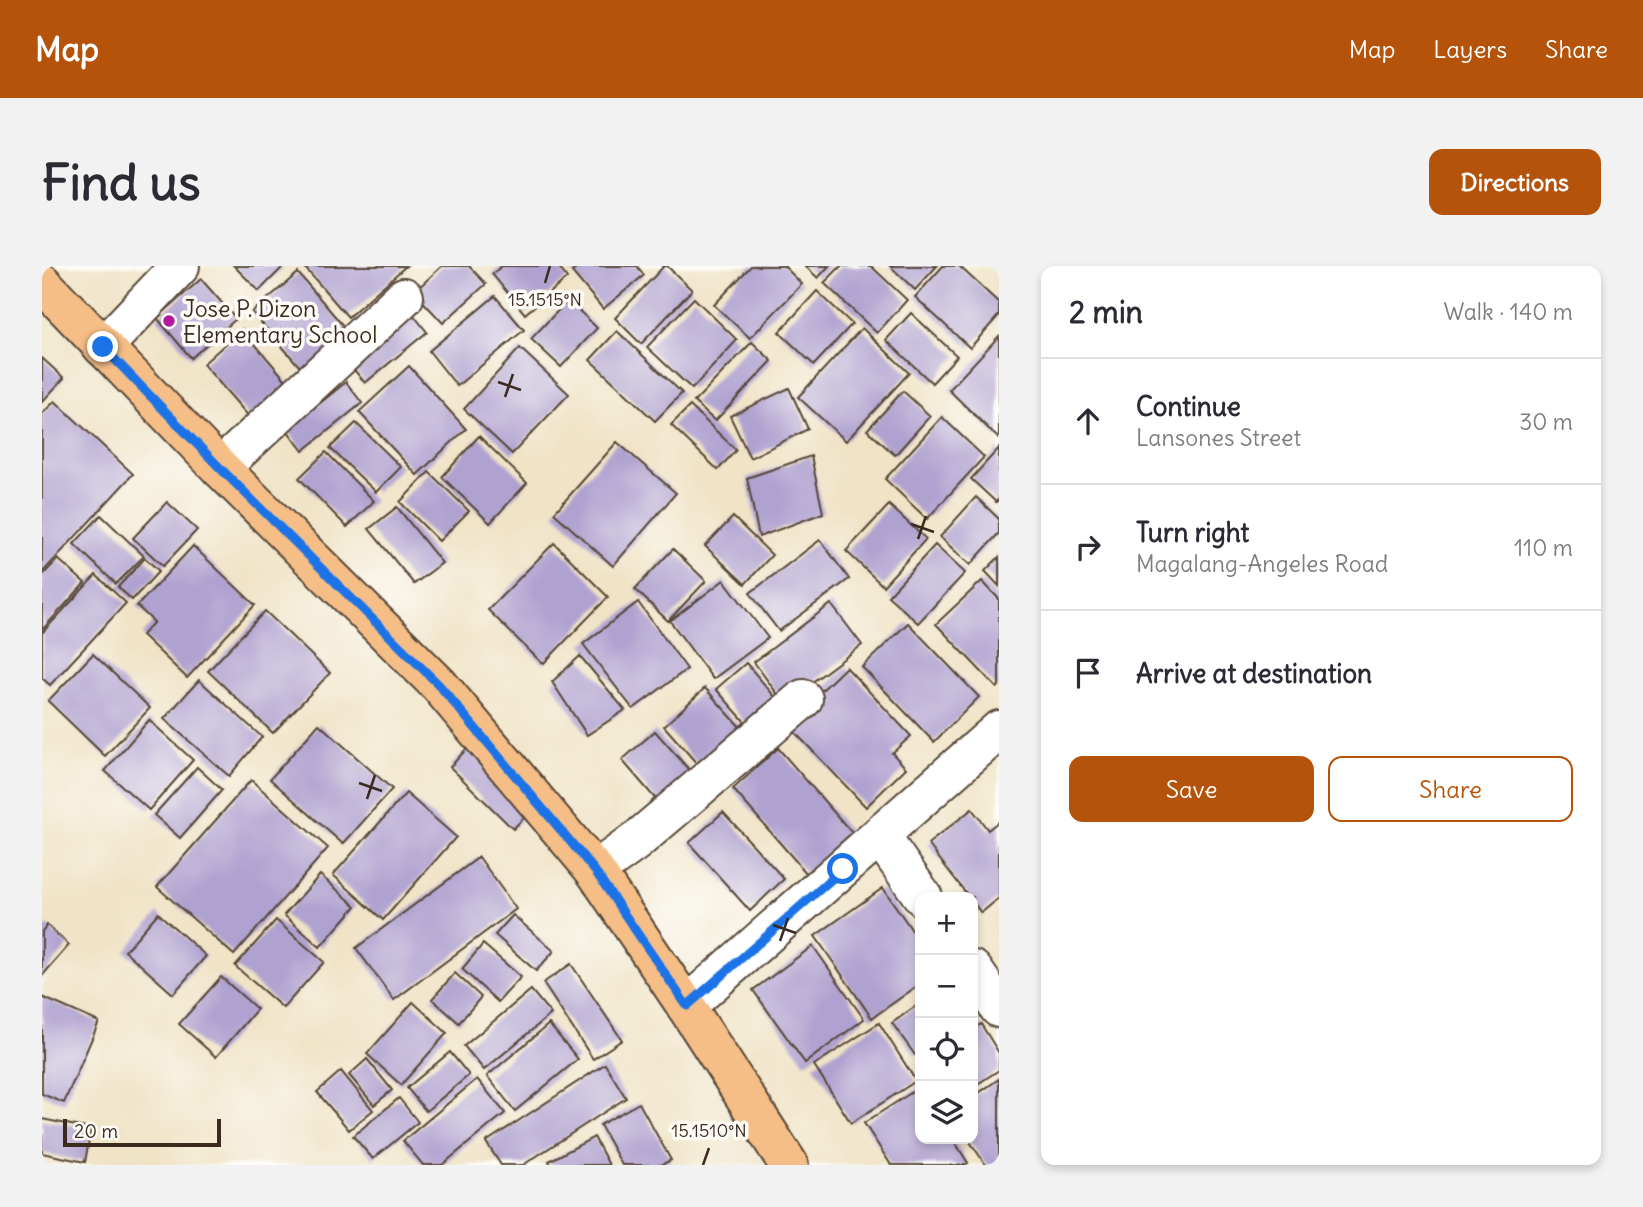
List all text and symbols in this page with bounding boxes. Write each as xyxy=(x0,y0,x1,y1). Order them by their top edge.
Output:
text: Map xyxy=(35,28,99,70)
text: Map xyxy=(1349,34,1395,64)
text: Layers xyxy=(1433,34,1507,64)
text: Share xyxy=(1545,34,1608,64)
button: Directions xyxy=(1429,149,1601,215)
text: Find us xyxy=(42,152,200,213)
text: 15.1515°N xyxy=(508,288,582,311)
text: 2 min xyxy=(1069,293,1143,331)
place label: Jose P. Dizon Elementary School xyxy=(183,294,377,349)
text: Walk · 140 m xyxy=(1444,297,1573,326)
marker: Jose P. Dizon Elementary School xyxy=(161,313,177,329)
route end xyxy=(87,331,118,362)
text: Continue xyxy=(1136,390,1241,423)
icon: ahead xyxy=(1069,402,1107,440)
text: 30 m xyxy=(1519,407,1573,436)
text: Lansones Street xyxy=(1136,423,1301,452)
text: Turn right xyxy=(1136,516,1249,549)
icon: right xyxy=(1069,528,1107,566)
text: 110 m xyxy=(1514,533,1573,562)
text: Magalang-Angeles Road xyxy=(1136,549,1388,578)
icon: arrive xyxy=(1069,654,1107,692)
text: Arrive at destination xyxy=(1136,657,1372,690)
button: Save xyxy=(1069,756,1314,822)
button: Share xyxy=(1328,756,1573,822)
route start xyxy=(827,853,858,884)
map controls xyxy=(915,892,978,1144)
button: + xyxy=(915,892,978,955)
button: − xyxy=(915,955,978,1018)
button: locate xyxy=(915,1018,978,1081)
button: layers xyxy=(915,1081,978,1144)
scale bar xyxy=(63,1116,220,1148)
text: 20 m xyxy=(74,1119,118,1143)
text: 15.1510°N xyxy=(671,1119,747,1142)

